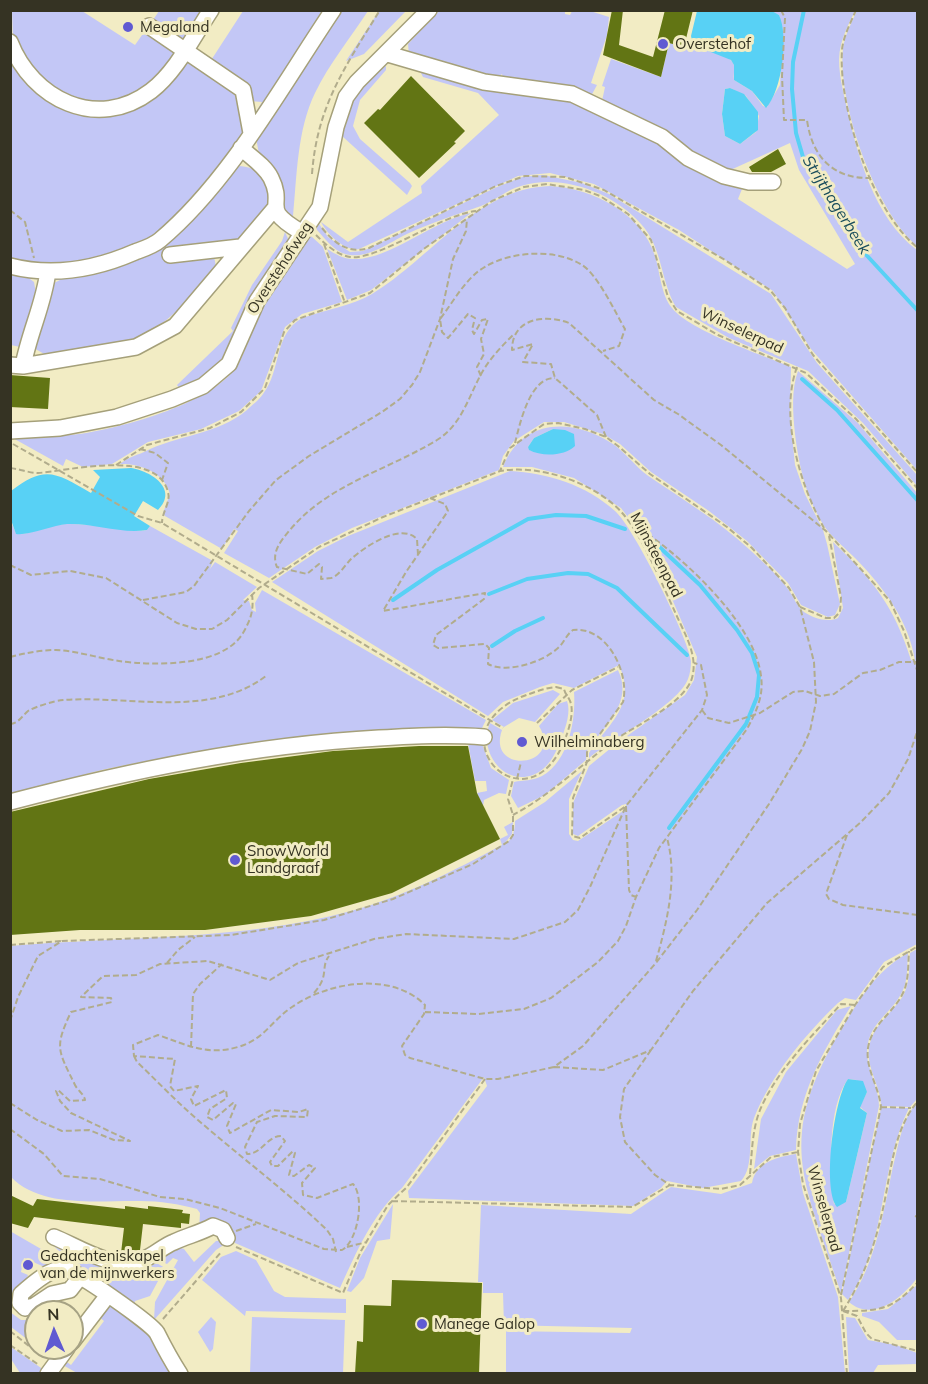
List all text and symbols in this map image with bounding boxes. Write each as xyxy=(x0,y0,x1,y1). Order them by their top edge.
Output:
place label: Megaland xyxy=(140,18,209,36)
marker: Megaland xyxy=(121,20,135,34)
place label: Overstehof xyxy=(675,35,751,53)
marker: Overstehof xyxy=(656,37,670,51)
water label: Strijthagerbeek xyxy=(798,152,874,258)
street label: Overstehofweg xyxy=(244,219,316,317)
street label: Winselerpad xyxy=(698,304,786,358)
street label: Mijnsteenpad xyxy=(626,510,686,600)
place label: Wilhelminaberg xyxy=(534,733,644,751)
marker: Wilhelminaberg xyxy=(515,735,529,749)
place label: SnowWorld Landgraaf xyxy=(247,842,329,877)
marker: SnowWorld Landgraaf xyxy=(228,853,242,867)
street label: Winselerpad xyxy=(803,1164,845,1254)
place label: Gedachteniskapel van de mijnwerkers xyxy=(40,1247,175,1282)
marker: Gedachteniskapel van de mijnwerkers xyxy=(21,1258,35,1272)
north arrow xyxy=(24,1300,84,1360)
text: N xyxy=(47,1304,60,1324)
place label: Manege Galop xyxy=(434,1315,535,1333)
marker: Manege Galop xyxy=(415,1317,429,1331)

